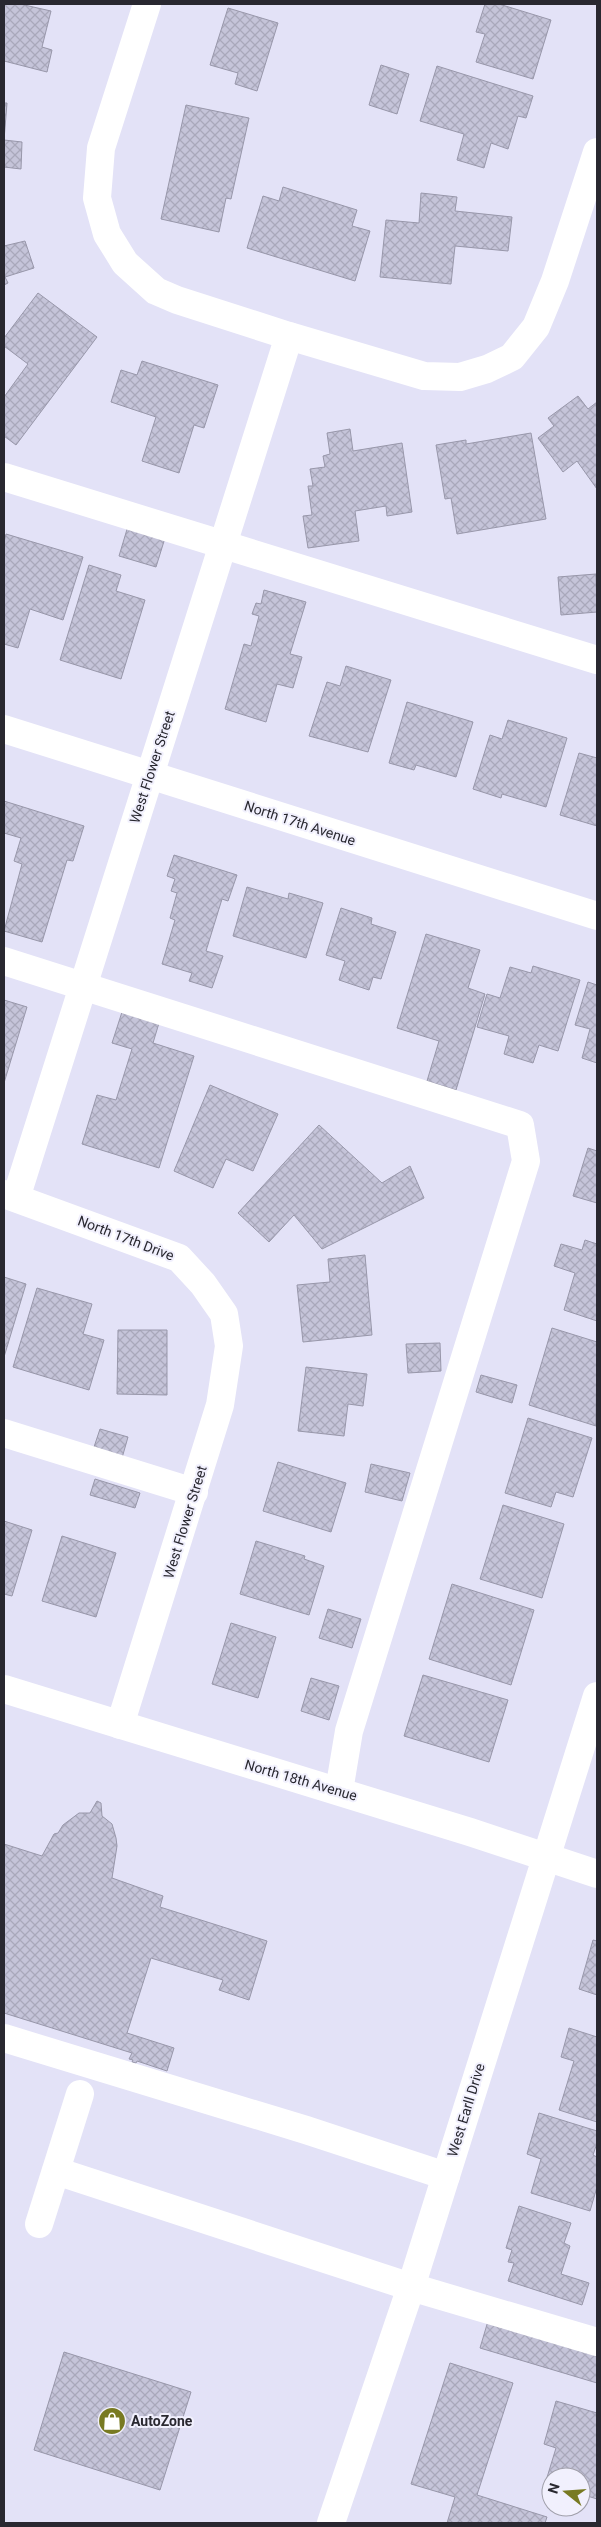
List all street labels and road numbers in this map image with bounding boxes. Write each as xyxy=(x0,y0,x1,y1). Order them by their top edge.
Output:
street label: West Flower Street xyxy=(126,708,178,825)
street label: North 17th Avenue xyxy=(242,797,358,849)
street label: North 17th Drive xyxy=(76,1212,176,1264)
street label: West Flower Street xyxy=(160,1463,210,1580)
street label: North 18th Avenue xyxy=(243,1756,359,1804)
street label: West Earll Drive xyxy=(444,2061,488,2159)

